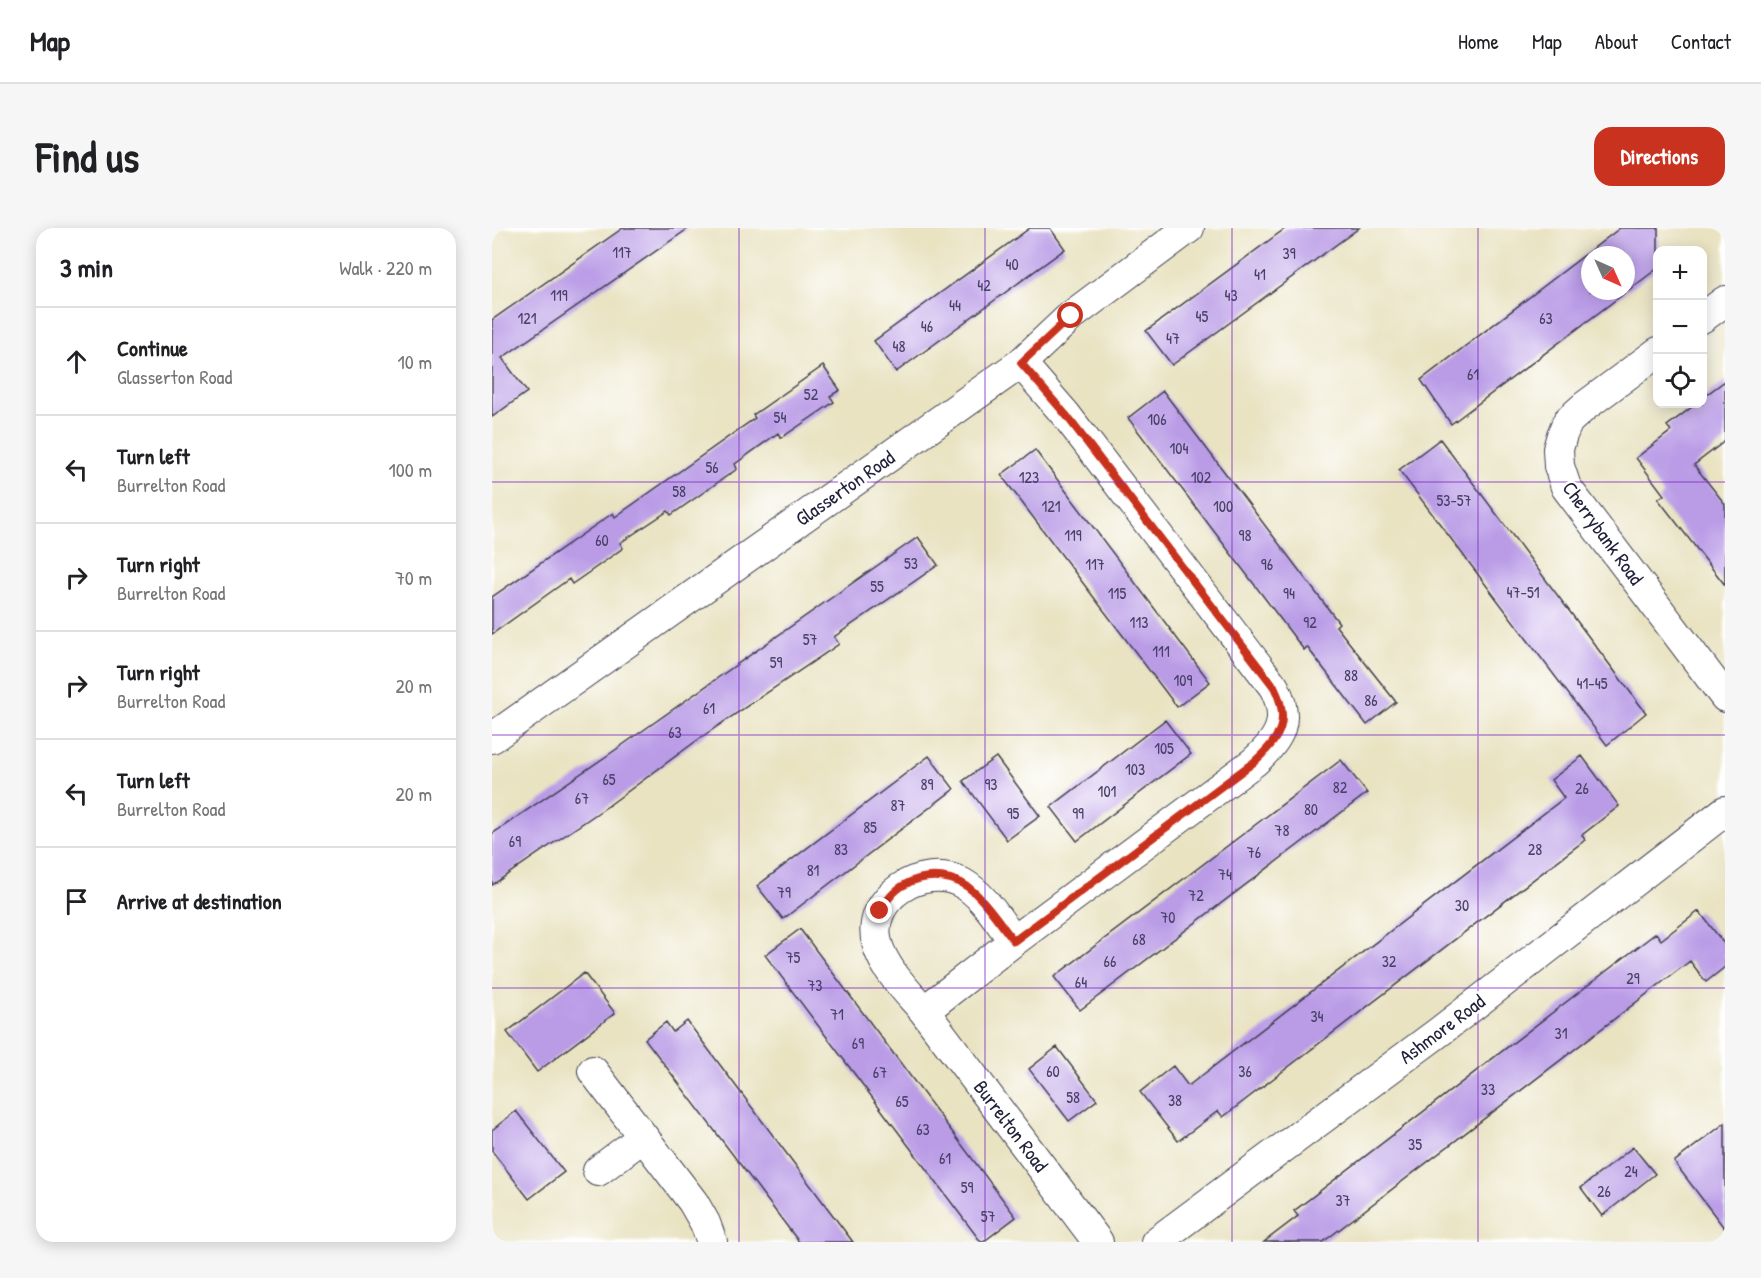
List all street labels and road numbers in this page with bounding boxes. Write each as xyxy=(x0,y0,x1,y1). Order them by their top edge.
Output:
street label: Glasserton Road xyxy=(790,443,900,532)
street label: Cherrybank Road xyxy=(1557,475,1650,590)
street label: Ashmore Road xyxy=(1393,987,1490,1070)
street label: Burrelton Road xyxy=(968,1074,1055,1177)

